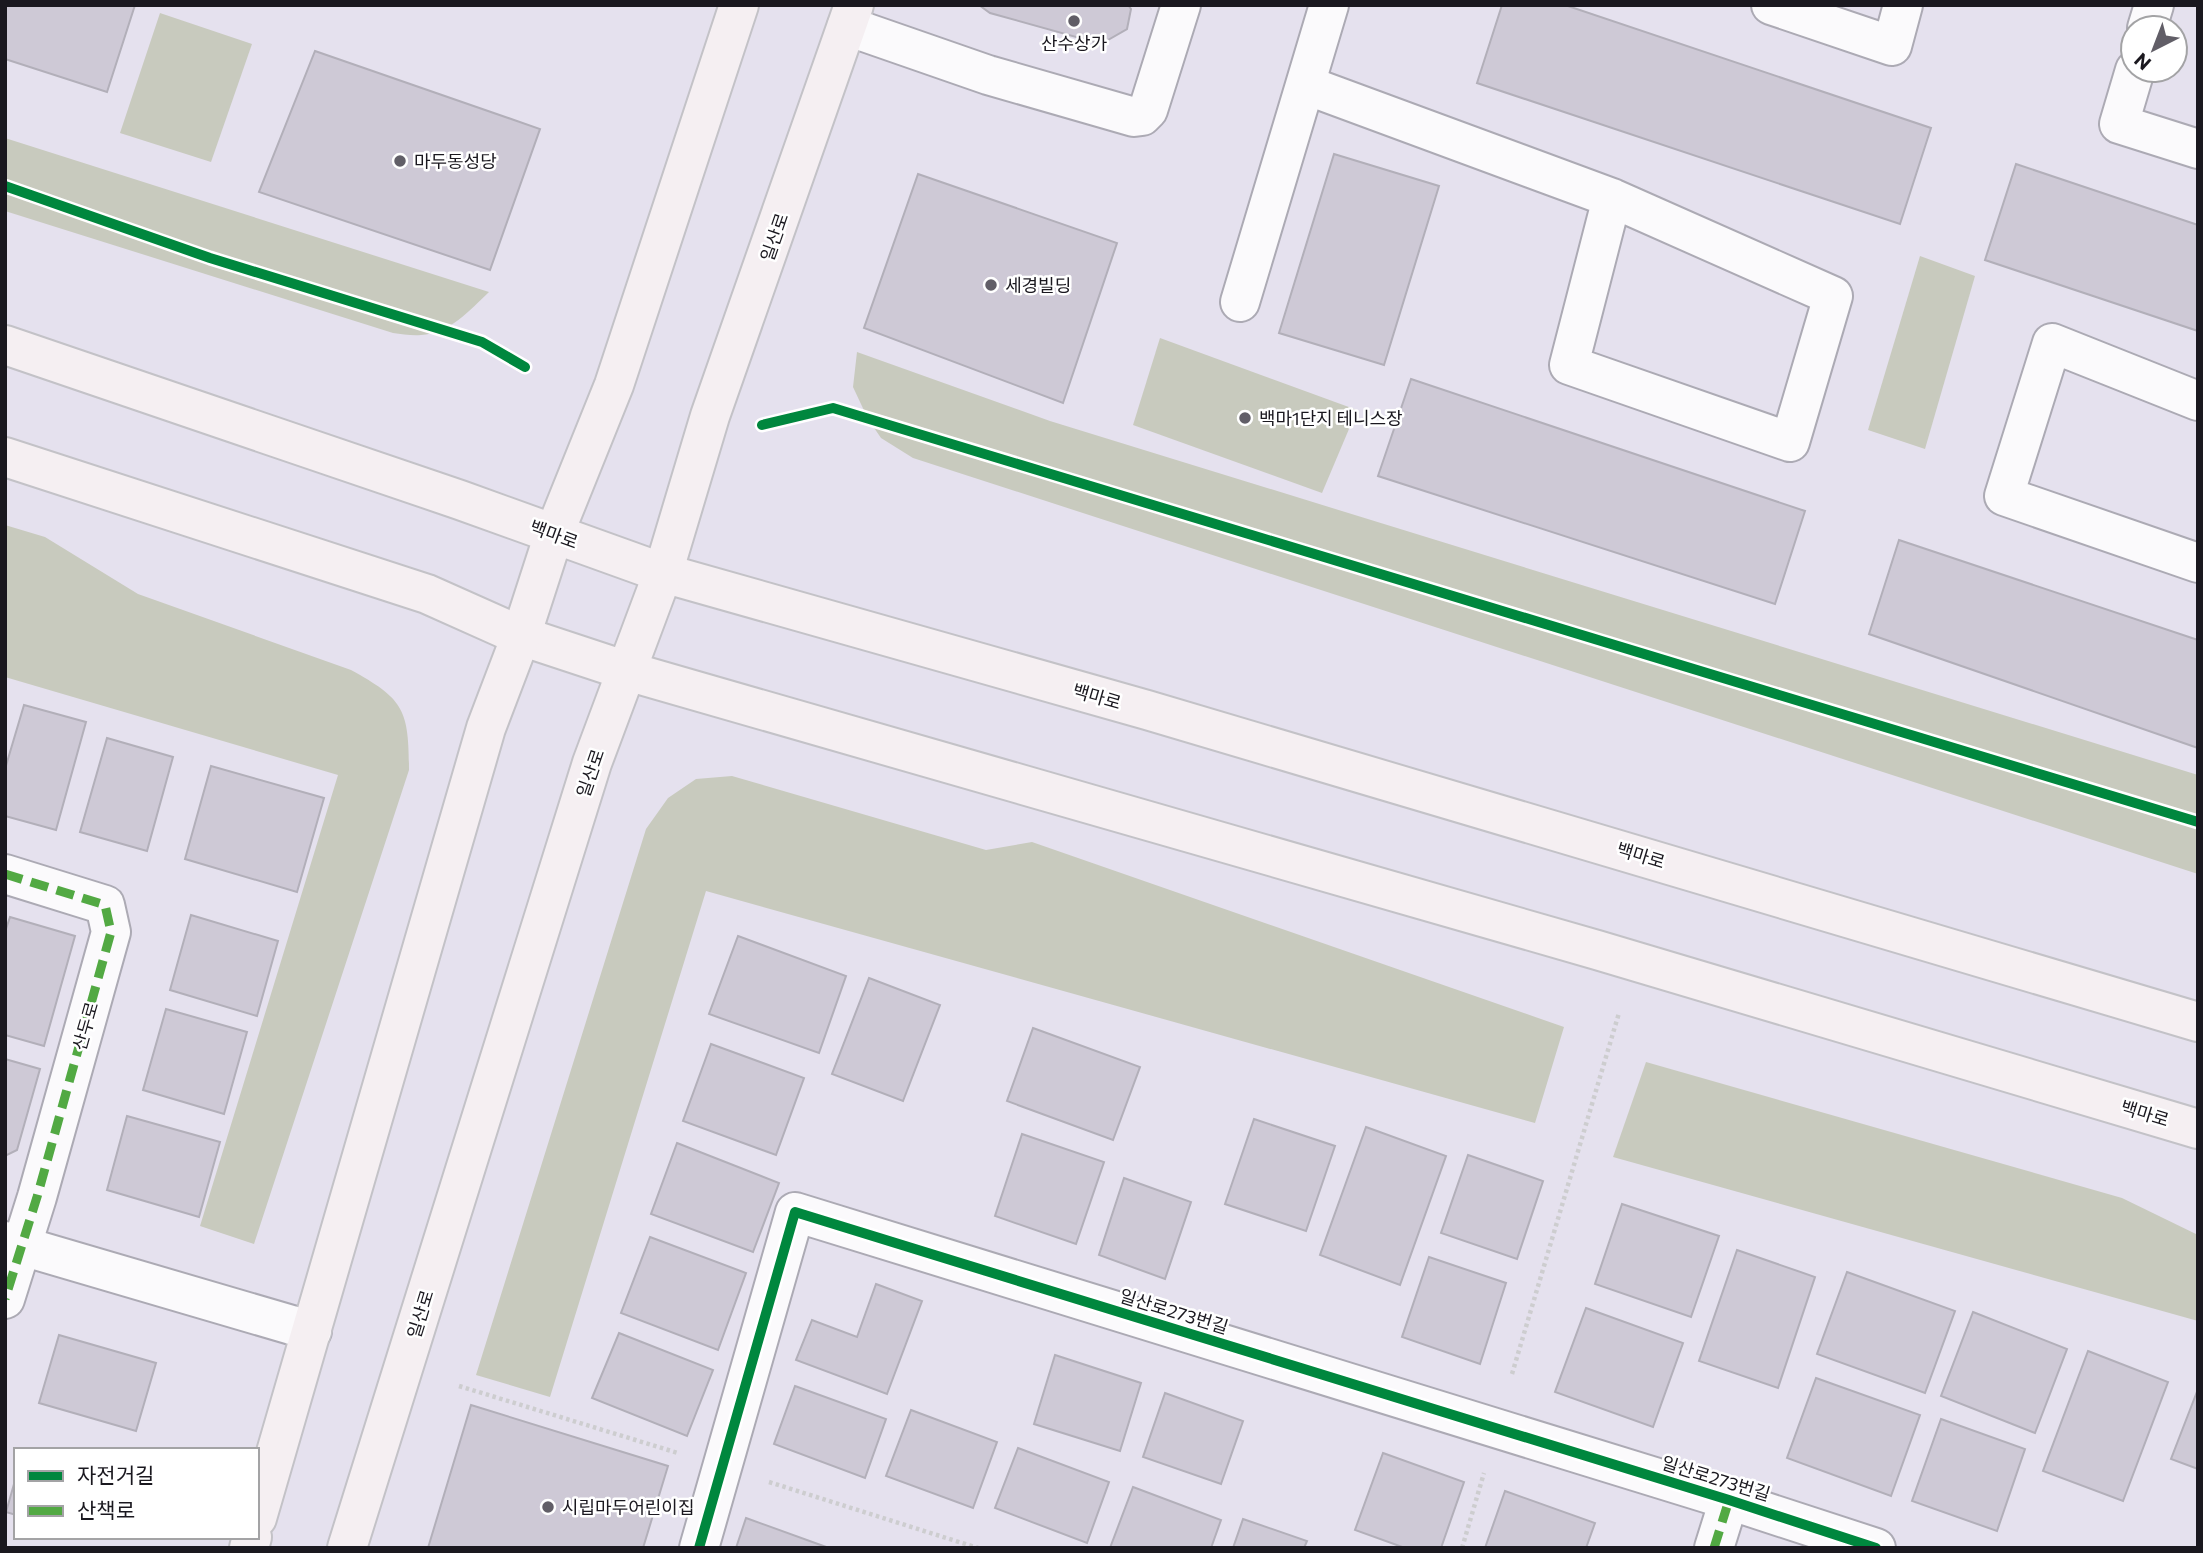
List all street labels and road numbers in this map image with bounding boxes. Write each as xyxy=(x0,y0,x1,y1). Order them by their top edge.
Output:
street label: 일산로 xyxy=(756,210,792,264)
street label: 백마로 xyxy=(527,515,581,553)
street label: 백마로 xyxy=(1070,679,1124,713)
street label: 일산로 xyxy=(572,746,608,800)
street label: 백마로 xyxy=(1614,837,1668,873)
street label: 산두로 xyxy=(68,999,102,1053)
street label: 백마로 xyxy=(2118,1095,2172,1131)
street label: 일산로273번길 xyxy=(1117,1284,1231,1338)
street label: 일산로 xyxy=(402,1287,438,1341)
street label: 일산로273번길 xyxy=(1659,1451,1773,1505)

